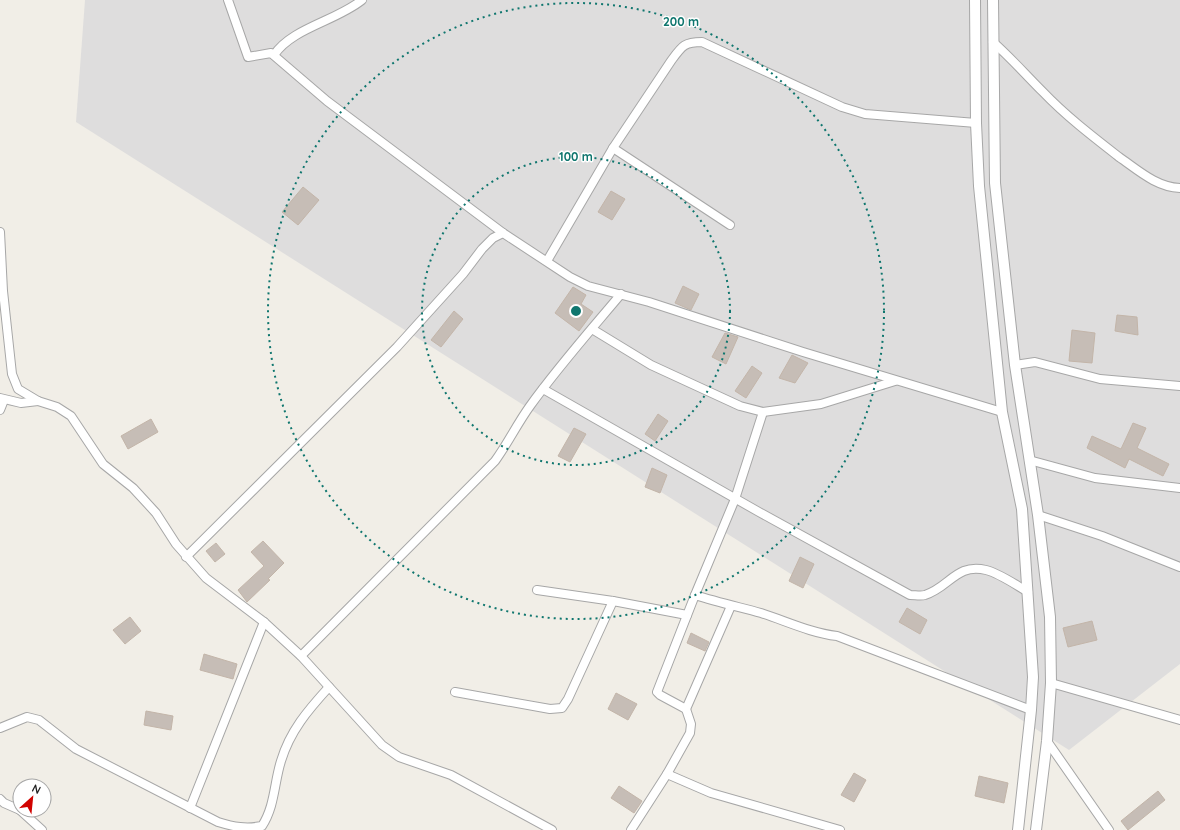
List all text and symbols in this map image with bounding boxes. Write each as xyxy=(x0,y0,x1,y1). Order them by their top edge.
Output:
text: 200 m xyxy=(663,14,699,29)
text: 100 m xyxy=(559,149,593,164)
centre of rings xyxy=(569,304,583,318)
north arrow xyxy=(12,778,52,818)
text: N xyxy=(30,781,43,797)

